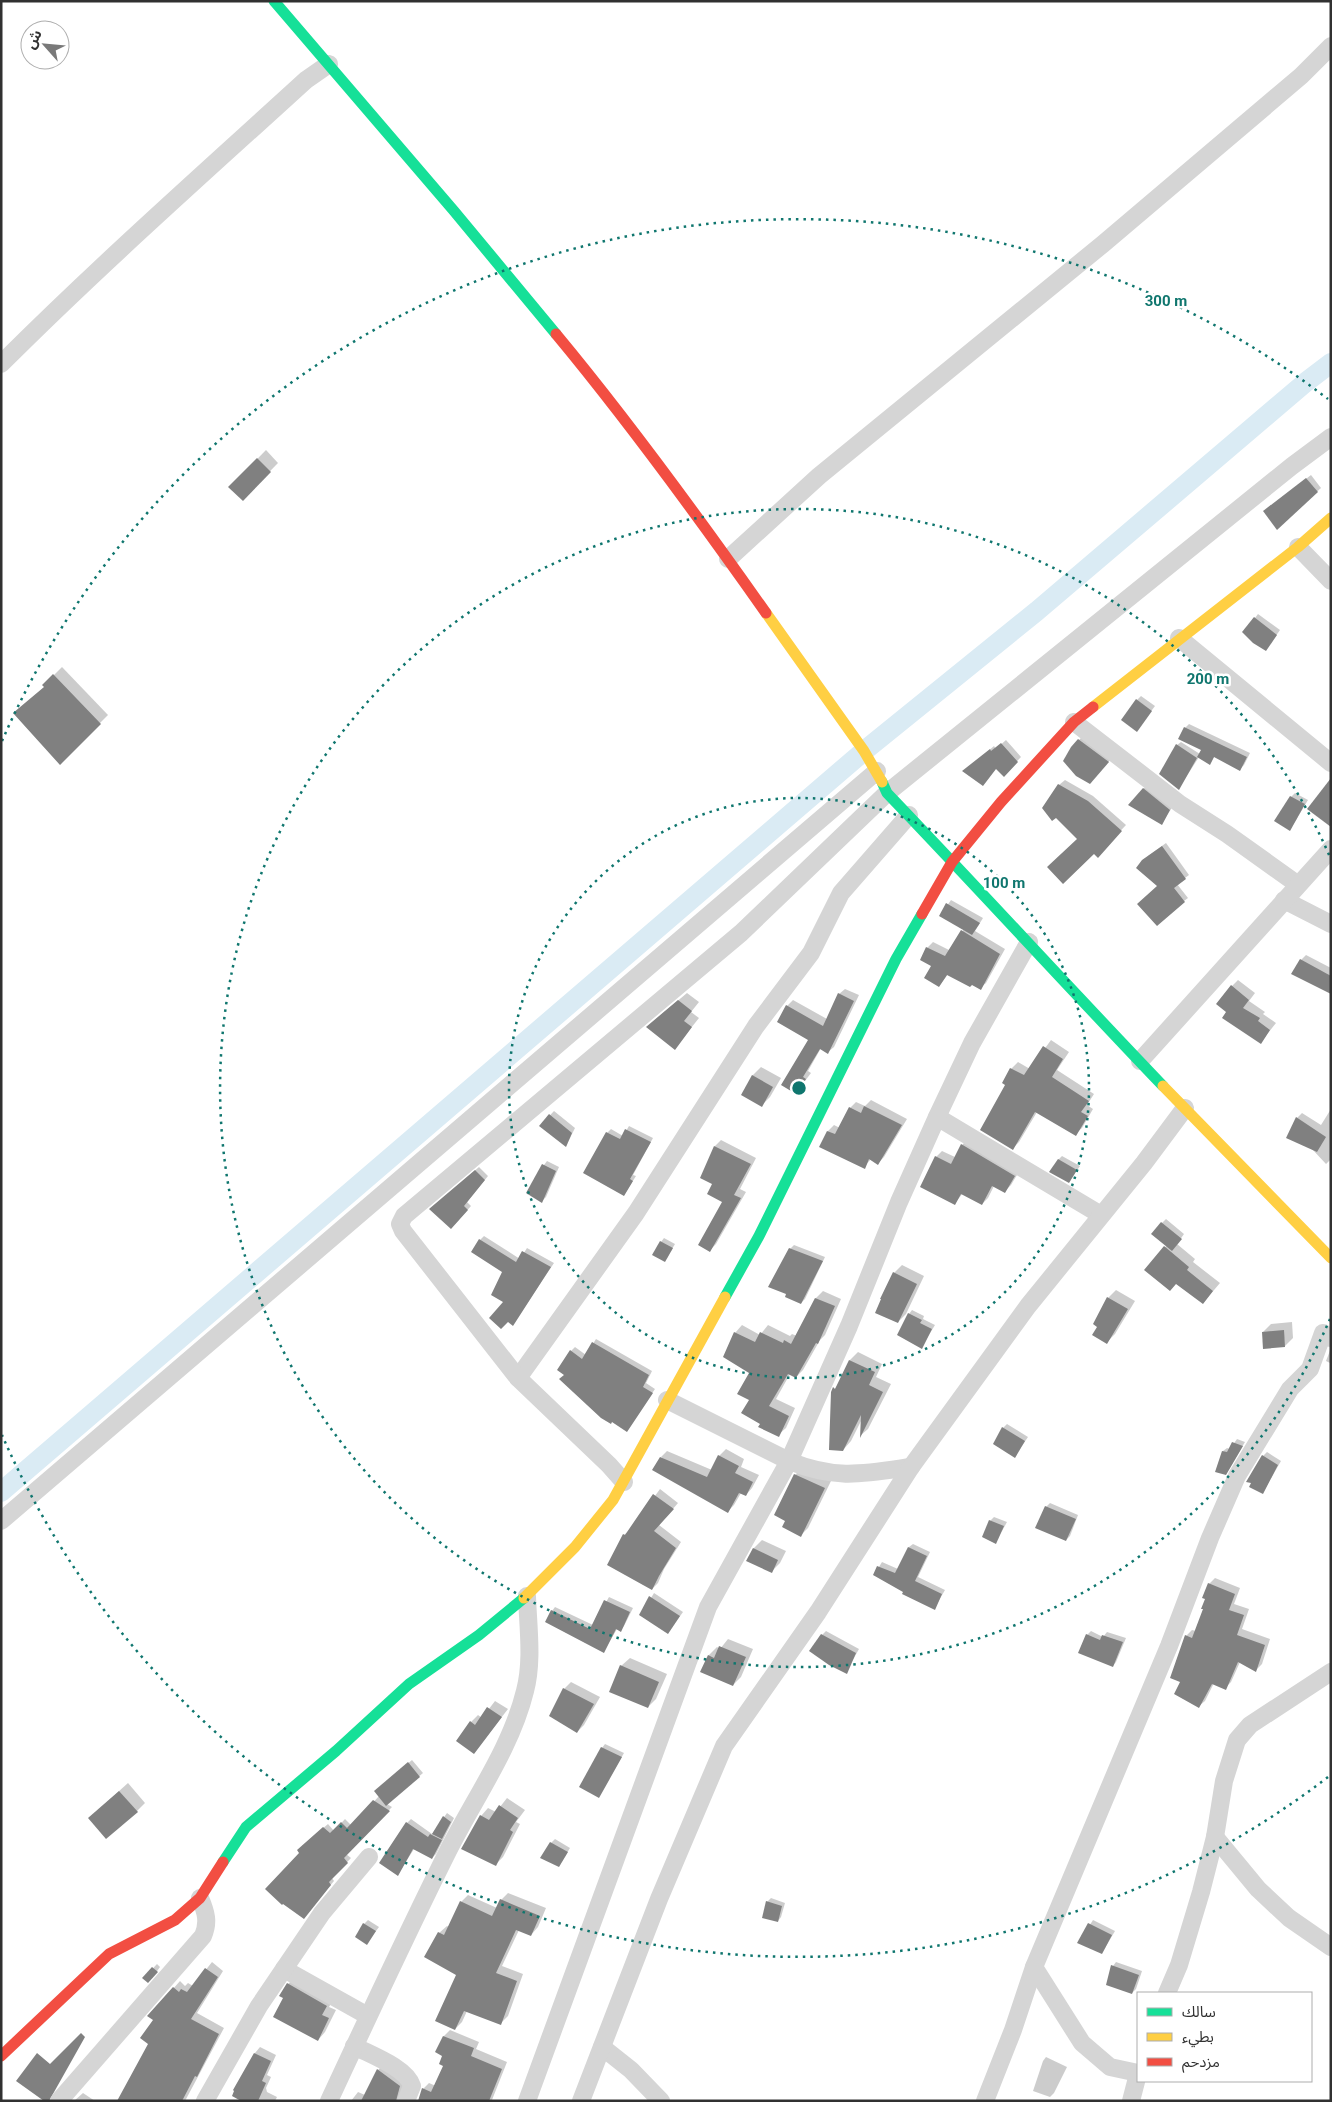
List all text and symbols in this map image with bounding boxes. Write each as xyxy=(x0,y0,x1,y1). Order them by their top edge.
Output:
north arrow xyxy=(20,20,70,70)
text: ش xyxy=(22,27,45,51)
text: 300 m xyxy=(1145,292,1187,310)
text: 200 m xyxy=(1187,670,1229,688)
text: 100 m xyxy=(983,874,1025,892)
centre of rings xyxy=(790,1079,808,1097)
legend xyxy=(1137,1992,1312,2082)
text: سالك xyxy=(1182,2003,1216,2021)
text: بطيء xyxy=(1182,2028,1214,2048)
text: مزدحم xyxy=(1182,2053,1220,2073)

